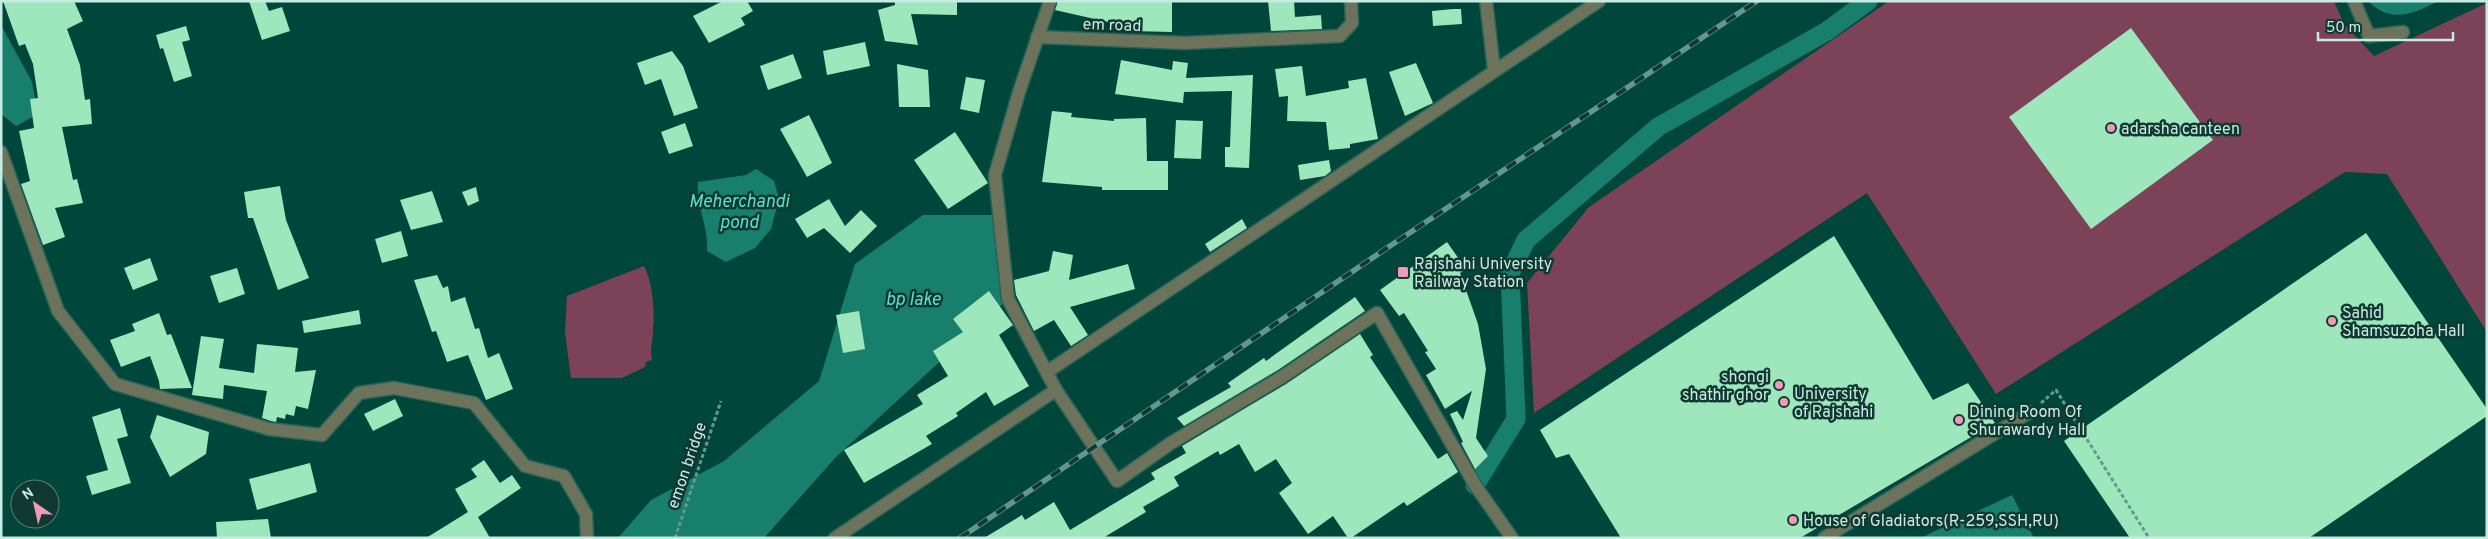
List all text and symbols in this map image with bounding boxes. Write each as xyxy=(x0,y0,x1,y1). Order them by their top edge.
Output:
scale bar xyxy=(2318,10,2453,42)
street label: em road xyxy=(1082,15,1142,37)
text: 50 m xyxy=(2326,19,2361,38)
place label: adarsha canteen xyxy=(2121,120,2240,140)
marker: adarsha canteen xyxy=(2105,122,2117,134)
water label: Meherchandi pond xyxy=(689,191,791,235)
place label: Rajshahi University Railway Station xyxy=(1414,255,1552,293)
marker: Rajshahi University Railway Station xyxy=(1396,265,1410,279)
water label: bp lake xyxy=(885,289,941,312)
place label: Sahid Shamsuzoha Hall xyxy=(2342,304,2465,342)
marker: Sahid Shamsuzoha Hall xyxy=(2326,315,2338,327)
place label: shongi shathir ghor xyxy=(1682,368,1769,406)
marker: shongi shathir ghor xyxy=(1773,379,1785,391)
place label: University of Rajshahi xyxy=(1794,385,1873,423)
marker: University of Rajshahi xyxy=(1778,396,1790,408)
place label: Dining Room Of Shurawardy Hall xyxy=(1969,403,2085,441)
marker: Dining Room Of Shurawardy Hall xyxy=(1953,414,1965,426)
street label: emon bridge xyxy=(664,420,712,511)
north arrow xyxy=(10,479,60,529)
text: N xyxy=(20,485,37,504)
place label: House of Gladiators(R-259,SSH,RU) xyxy=(1803,512,2059,532)
marker: House of Gladiators(R-259,SSH,RU) xyxy=(1787,514,1799,526)

